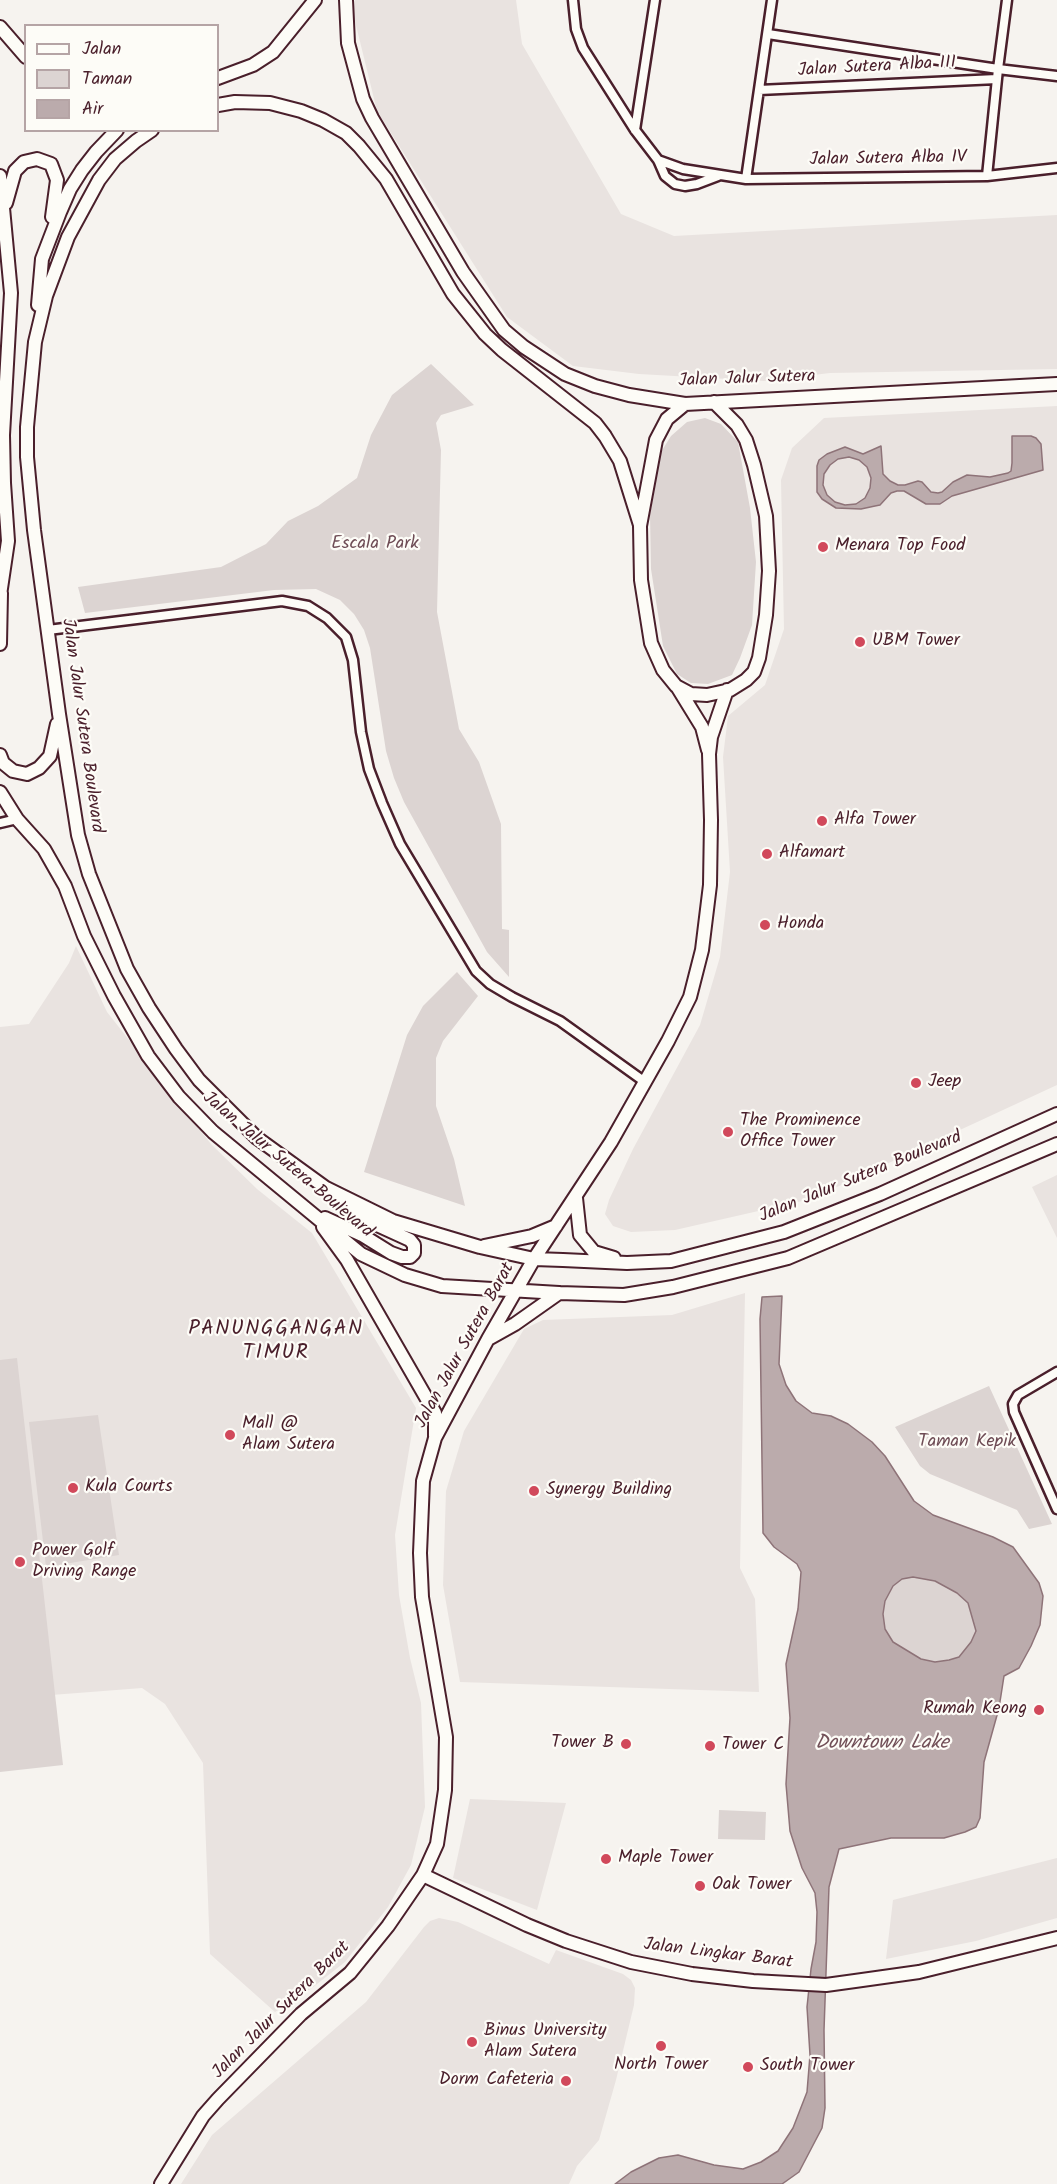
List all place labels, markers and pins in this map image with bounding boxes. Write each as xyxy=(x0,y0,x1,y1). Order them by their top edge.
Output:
place label: Menara Top Food xyxy=(835,536,965,558)
marker: Menara Top Food xyxy=(816,540,830,554)
place label: UBM Tower xyxy=(872,631,960,653)
marker: UBM Tower xyxy=(853,635,867,649)
place label: Alfa Tower xyxy=(834,810,916,832)
marker: Alfa Tower xyxy=(815,814,829,828)
place label: Alfamart xyxy=(779,843,845,865)
marker: Alfamart xyxy=(760,847,774,861)
place label: Honda xyxy=(777,914,824,936)
marker: Honda xyxy=(758,918,772,932)
place label: Jeep xyxy=(928,1072,961,1094)
marker: Jeep xyxy=(909,1076,923,1090)
place label: The Prominence Office Tower xyxy=(740,1111,860,1154)
marker: The Prominence Office Tower xyxy=(721,1125,735,1139)
place label: Mall @ Alam Sutera xyxy=(242,1414,335,1456)
marker: Mall @ Alam Sutera xyxy=(223,1428,237,1442)
place label: Kula Courts xyxy=(85,1477,173,1499)
place label: Synergy Building xyxy=(546,1480,672,1502)
marker: Kula Courts xyxy=(66,1481,80,1495)
marker: Synergy Building xyxy=(527,1484,541,1498)
place label: Power Golf Driving Range xyxy=(32,1541,136,1584)
marker: Power Golf Driving Range xyxy=(13,1555,27,1569)
place label: Rumah Keong xyxy=(923,1699,1027,1721)
marker: Rumah Keong xyxy=(1032,1703,1046,1717)
place label: Tower B xyxy=(551,1733,614,1755)
place label: Tower C xyxy=(722,1735,784,1757)
marker: Tower B xyxy=(619,1737,633,1751)
marker: Tower C xyxy=(703,1739,717,1753)
place label: Maple Tower xyxy=(618,1848,713,1870)
marker: Maple Tower xyxy=(599,1852,613,1866)
place label: Oak Tower xyxy=(712,1875,791,1897)
marker: Oak Tower xyxy=(693,1879,707,1893)
place label: Binus University Alam Sutera xyxy=(484,2021,607,2064)
marker: Binus University Alam Sutera xyxy=(465,2035,479,2049)
marker: North Tower xyxy=(654,2039,668,2053)
place label: North Tower xyxy=(614,2055,708,2077)
place label: South Tower xyxy=(760,2056,854,2078)
marker: South Tower xyxy=(741,2060,755,2074)
place label: Dorm Cafeteria xyxy=(439,2070,554,2092)
marker: Dorm Cafeteria xyxy=(559,2074,573,2088)

